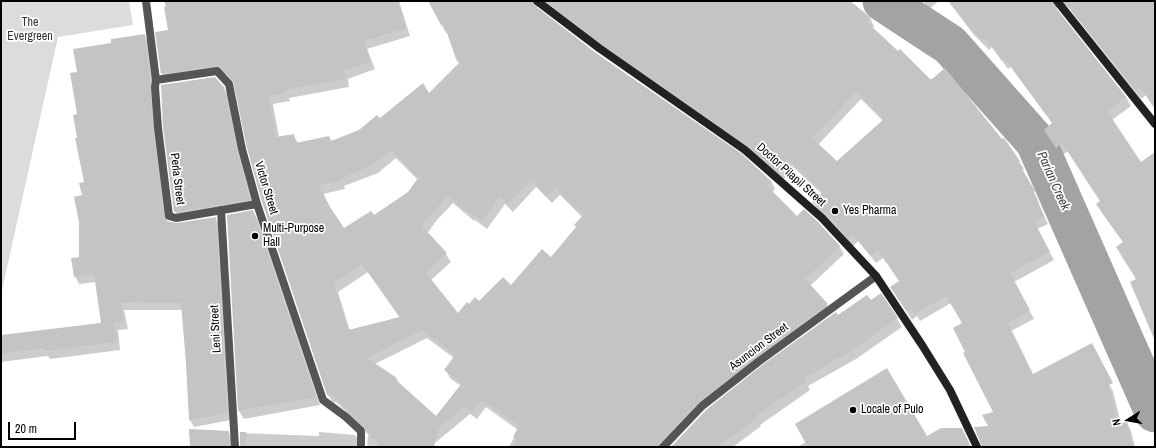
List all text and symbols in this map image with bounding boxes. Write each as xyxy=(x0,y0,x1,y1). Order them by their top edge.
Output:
park label: The Evergreen xyxy=(7,16,53,44)
street label: Doctor Pilapil Street xyxy=(753,140,829,210)
water label: Parian Creek xyxy=(1033,149,1073,213)
street label: Perla Street xyxy=(167,152,187,206)
street label: Victor Street xyxy=(251,160,281,216)
place label: Yes Pharma xyxy=(843,204,896,218)
marker: Yes Pharma xyxy=(830,206,840,216)
place label: Multi-Purpose Hall xyxy=(263,222,324,250)
marker: Multi-Purpose Hall xyxy=(250,231,260,241)
street label: Leni Street xyxy=(208,305,224,353)
street label: Asuncion Street xyxy=(727,320,791,374)
north arrow xyxy=(1108,400,1148,440)
place label: Locale of Pulo xyxy=(861,403,923,417)
marker: Locale of Pulo xyxy=(848,405,858,415)
scale bar xyxy=(10,414,78,440)
text: N xyxy=(1109,418,1124,427)
text: 20 m xyxy=(15,421,37,437)

